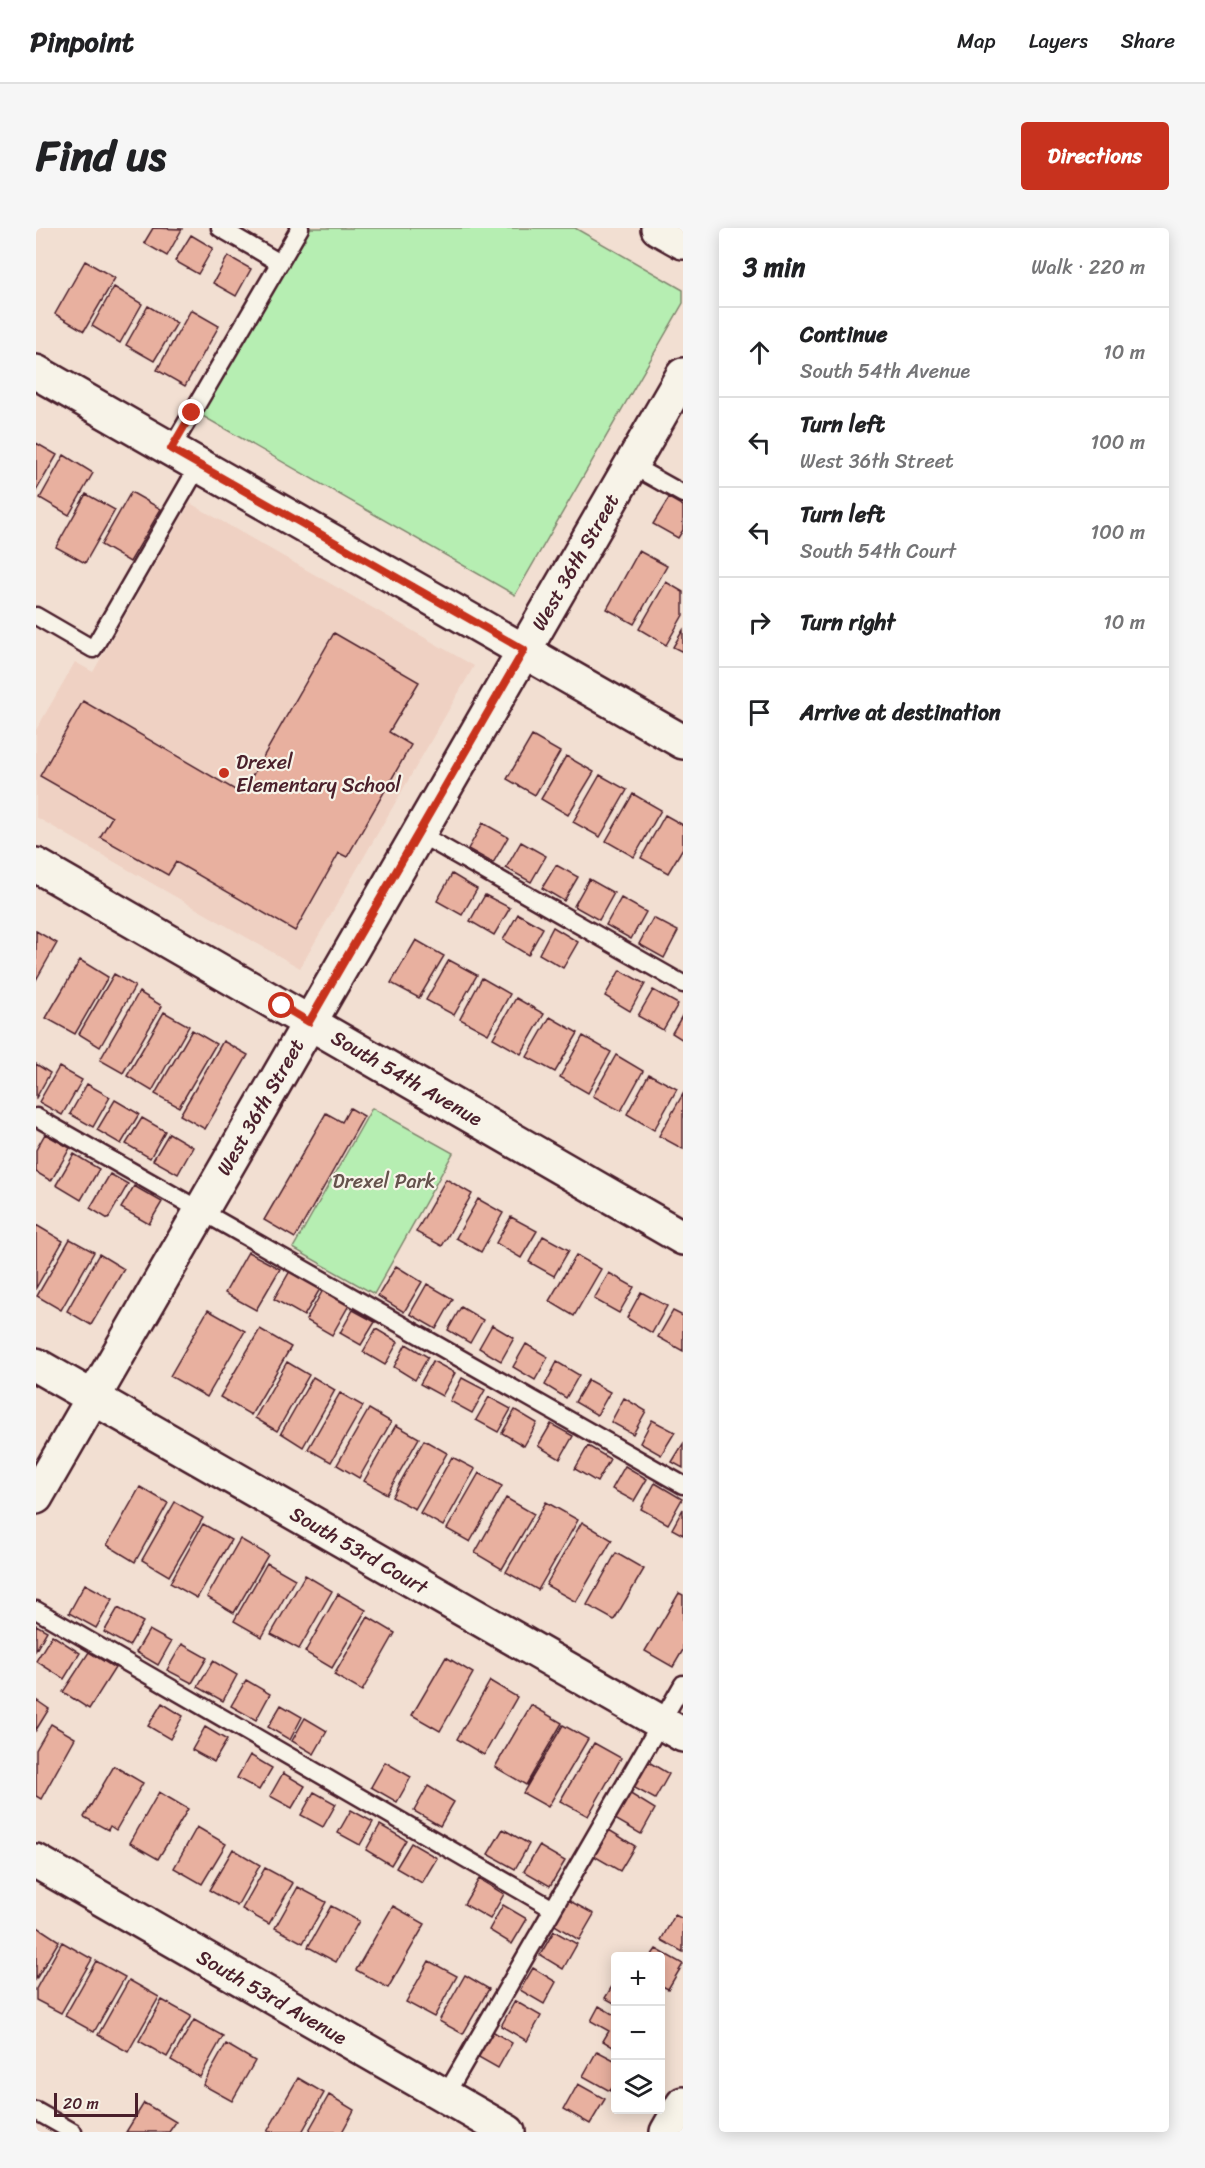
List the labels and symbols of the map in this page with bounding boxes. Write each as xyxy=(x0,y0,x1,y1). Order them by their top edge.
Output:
route end xyxy=(178,399,204,425)
street label: West 36th Street xyxy=(522,487,629,638)
place label: Drexel Elementary School xyxy=(236,745,401,803)
marker: Drexel Elementary School xyxy=(217,766,231,780)
route start xyxy=(268,992,294,1018)
street label: South 54th Avenue xyxy=(324,1021,490,1136)
street label: West 36th Street xyxy=(207,1032,314,1183)
park label: Drexel Park xyxy=(333,1164,436,1199)
street label: South 53rd Court xyxy=(283,1497,435,1605)
street label: South 53rd Avenue xyxy=(190,1940,354,2055)
scale bar xyxy=(54,2090,138,2118)

